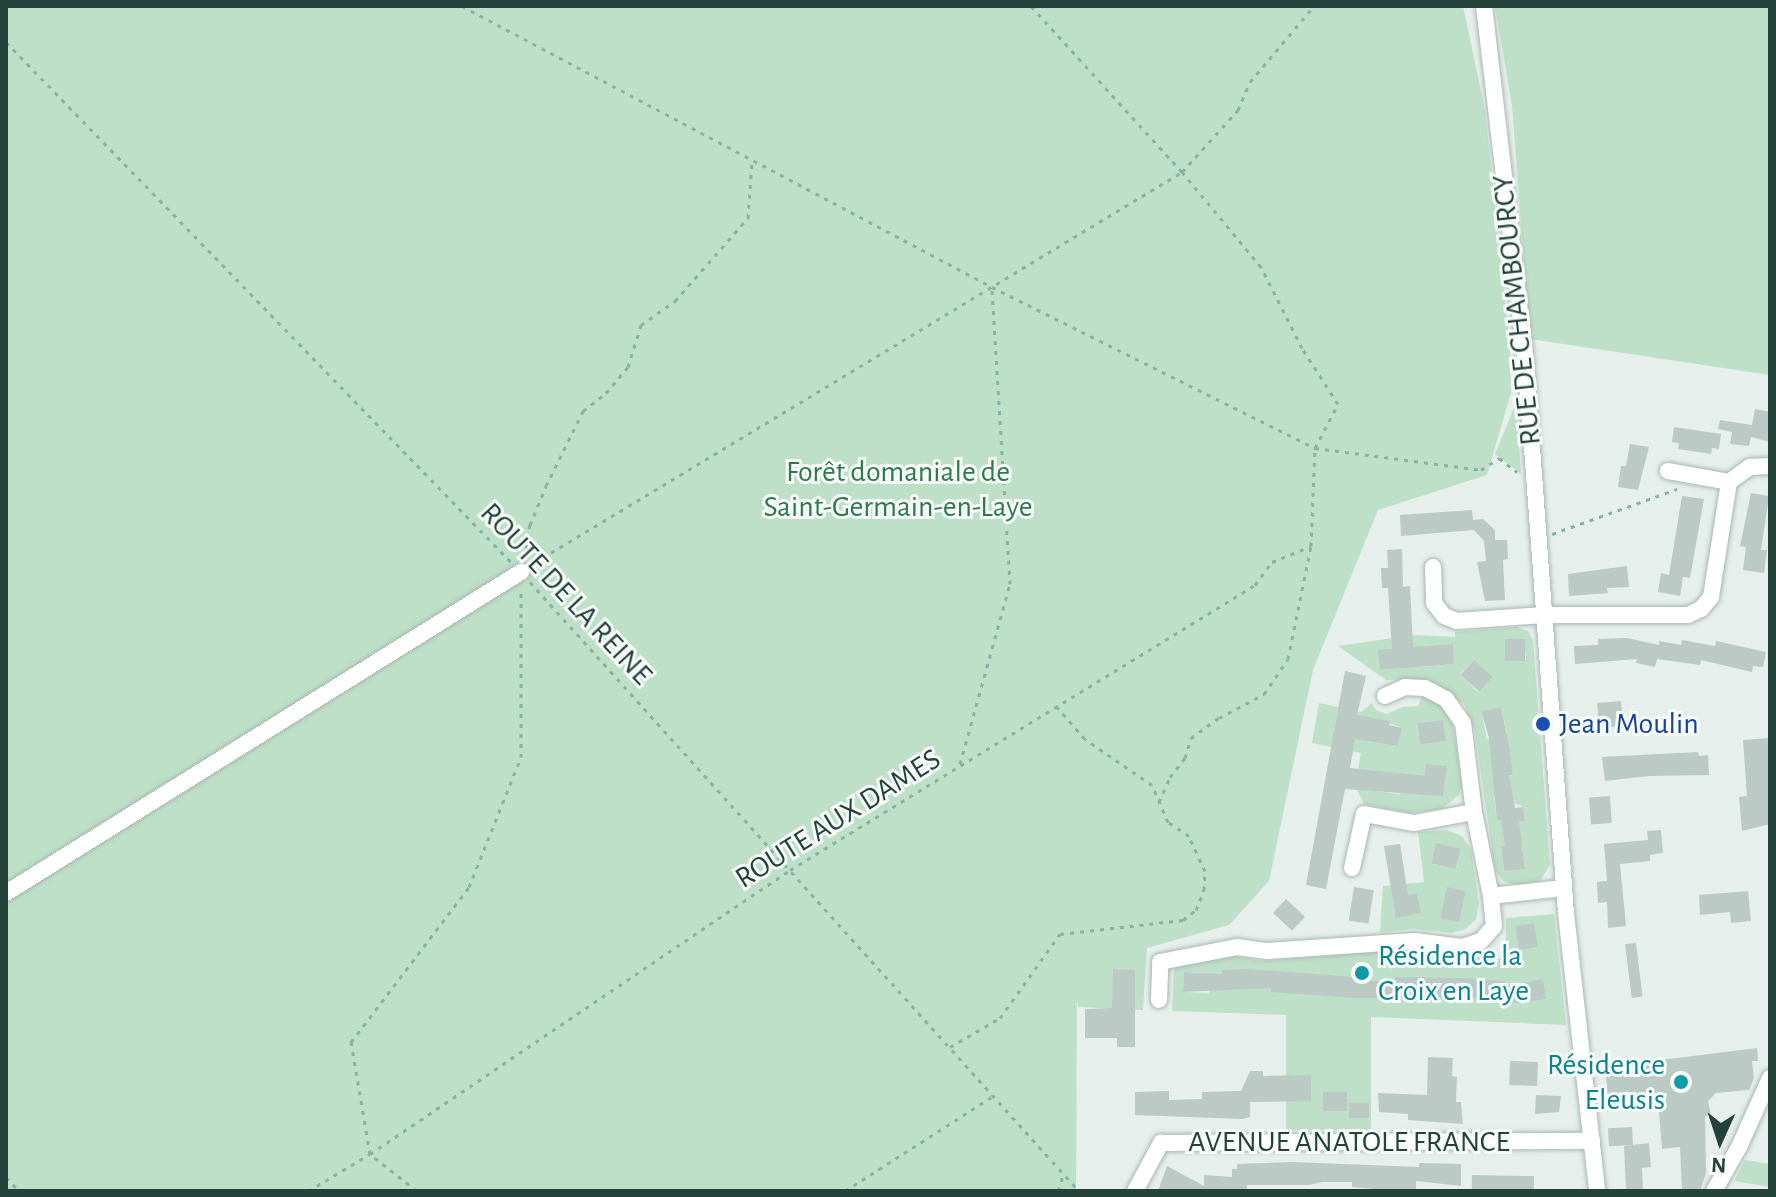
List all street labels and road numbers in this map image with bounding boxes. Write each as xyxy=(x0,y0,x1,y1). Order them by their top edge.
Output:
street label: RUE DE CHAMBOURCY xyxy=(1485,173,1549,447)
street label: ROUTE DE LA REINE xyxy=(472,495,660,693)
street label: ROUTE AUX DAMES xyxy=(729,741,947,897)
street label: AVENUE ANATOLE FRANCE xyxy=(1188,1124,1510,1160)

